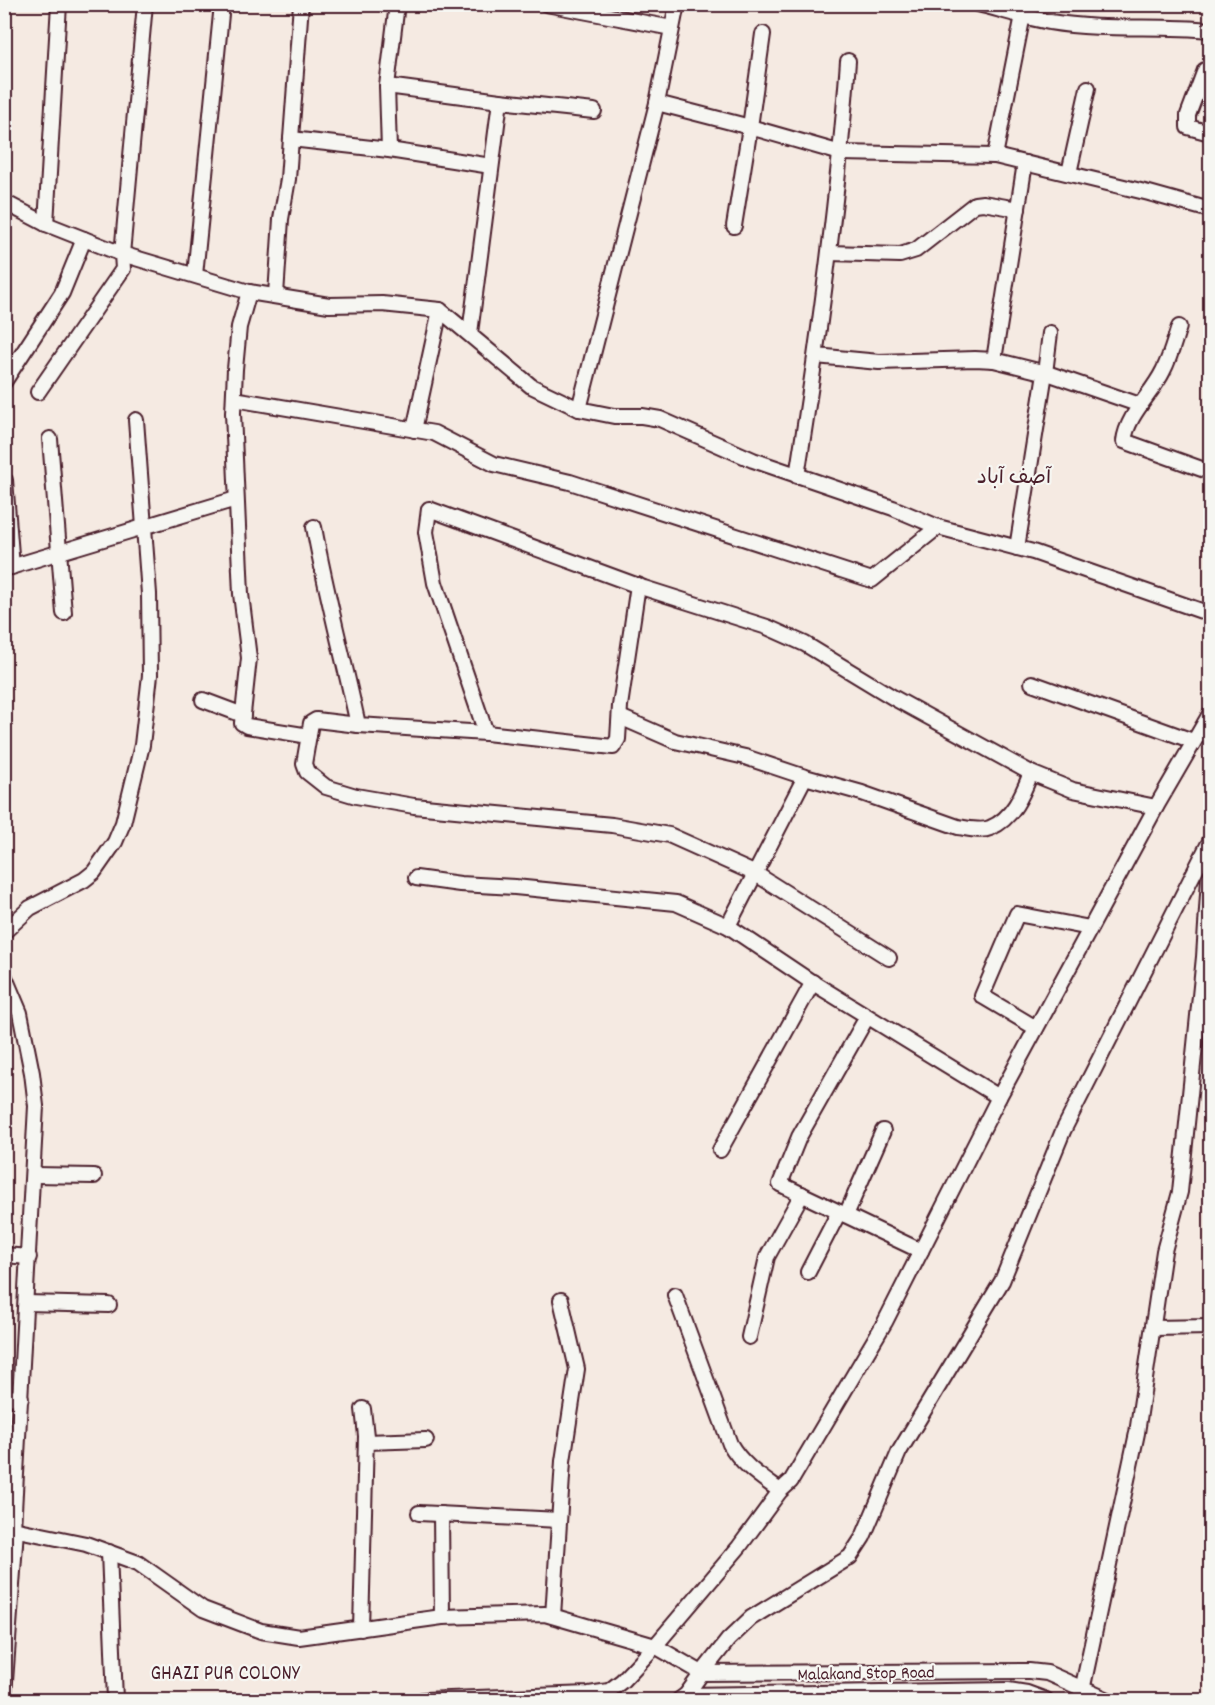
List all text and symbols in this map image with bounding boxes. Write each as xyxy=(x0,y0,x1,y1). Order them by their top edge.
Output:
district label: آصف آباد xyxy=(977,464,1052,494)
district label: GHAZI PUR COLONY xyxy=(150,1660,301,1690)
street label: Malakand Stop Road xyxy=(797,1661,935,1689)

